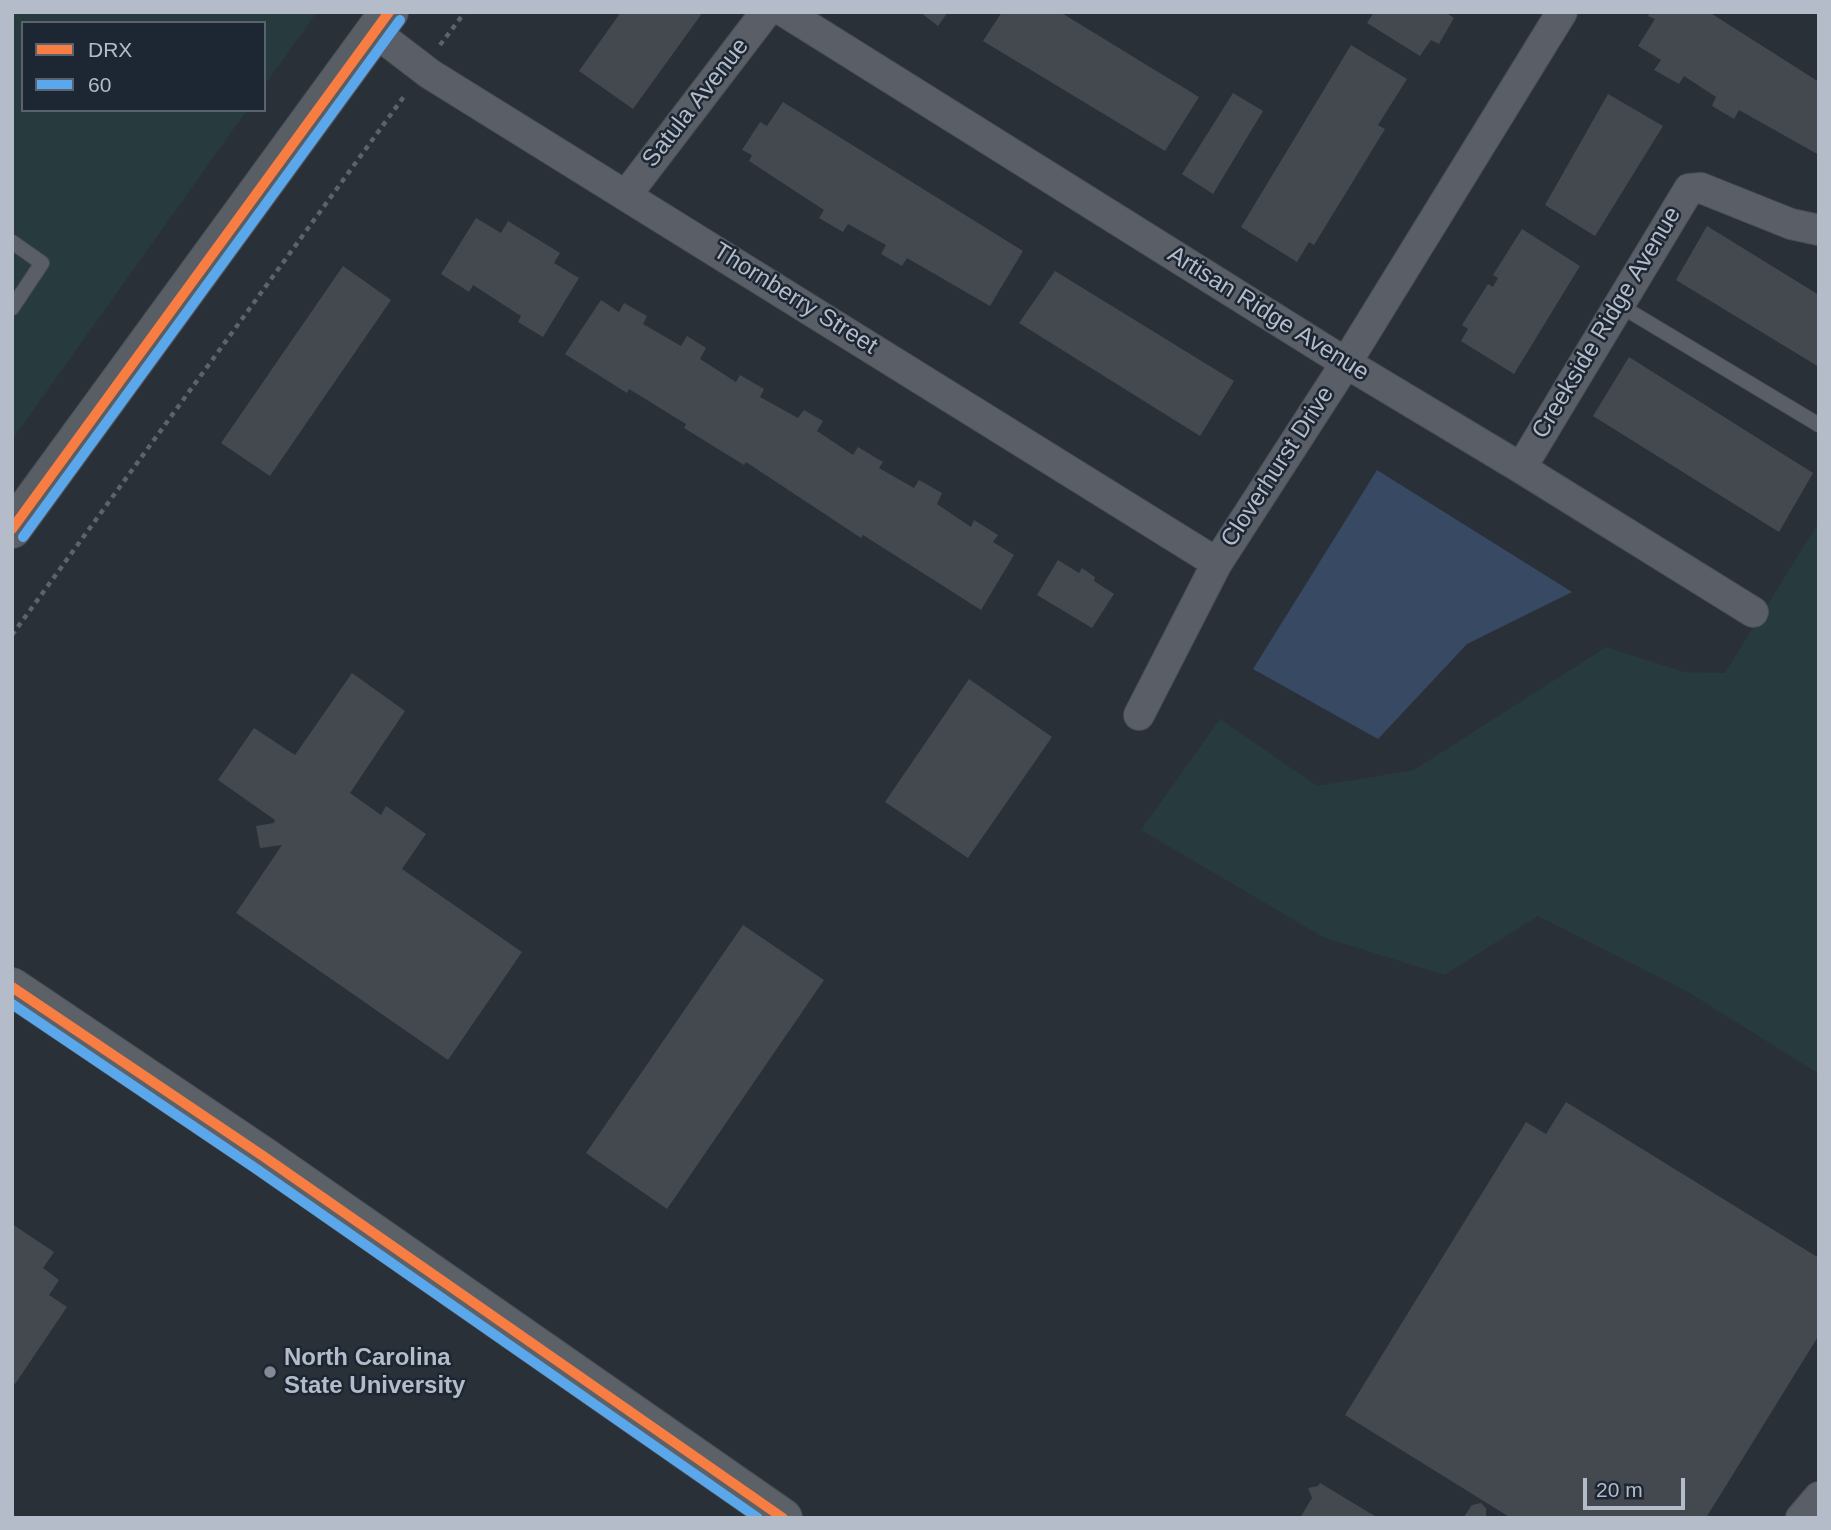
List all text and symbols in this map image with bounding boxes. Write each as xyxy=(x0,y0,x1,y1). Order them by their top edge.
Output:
legend xyxy=(21,21,266,112)
street label: Satula Avenue xyxy=(637,33,755,173)
text: DRX xyxy=(88,38,132,61)
text: 60 xyxy=(88,73,111,96)
street label: Creekside Ridge Avenue xyxy=(1526,202,1688,444)
street label: Thornberry Street xyxy=(708,237,882,361)
street label: Artisan Ridge Avenue xyxy=(1162,240,1374,388)
street label: Cloverhurst Drive xyxy=(1215,381,1341,553)
place label: North Carolina State University xyxy=(284,1344,465,1400)
marker: North Carolina State University xyxy=(262,1364,278,1380)
scale bar xyxy=(1586,1464,1688,1508)
text: 20 m xyxy=(1596,1478,1643,1501)

